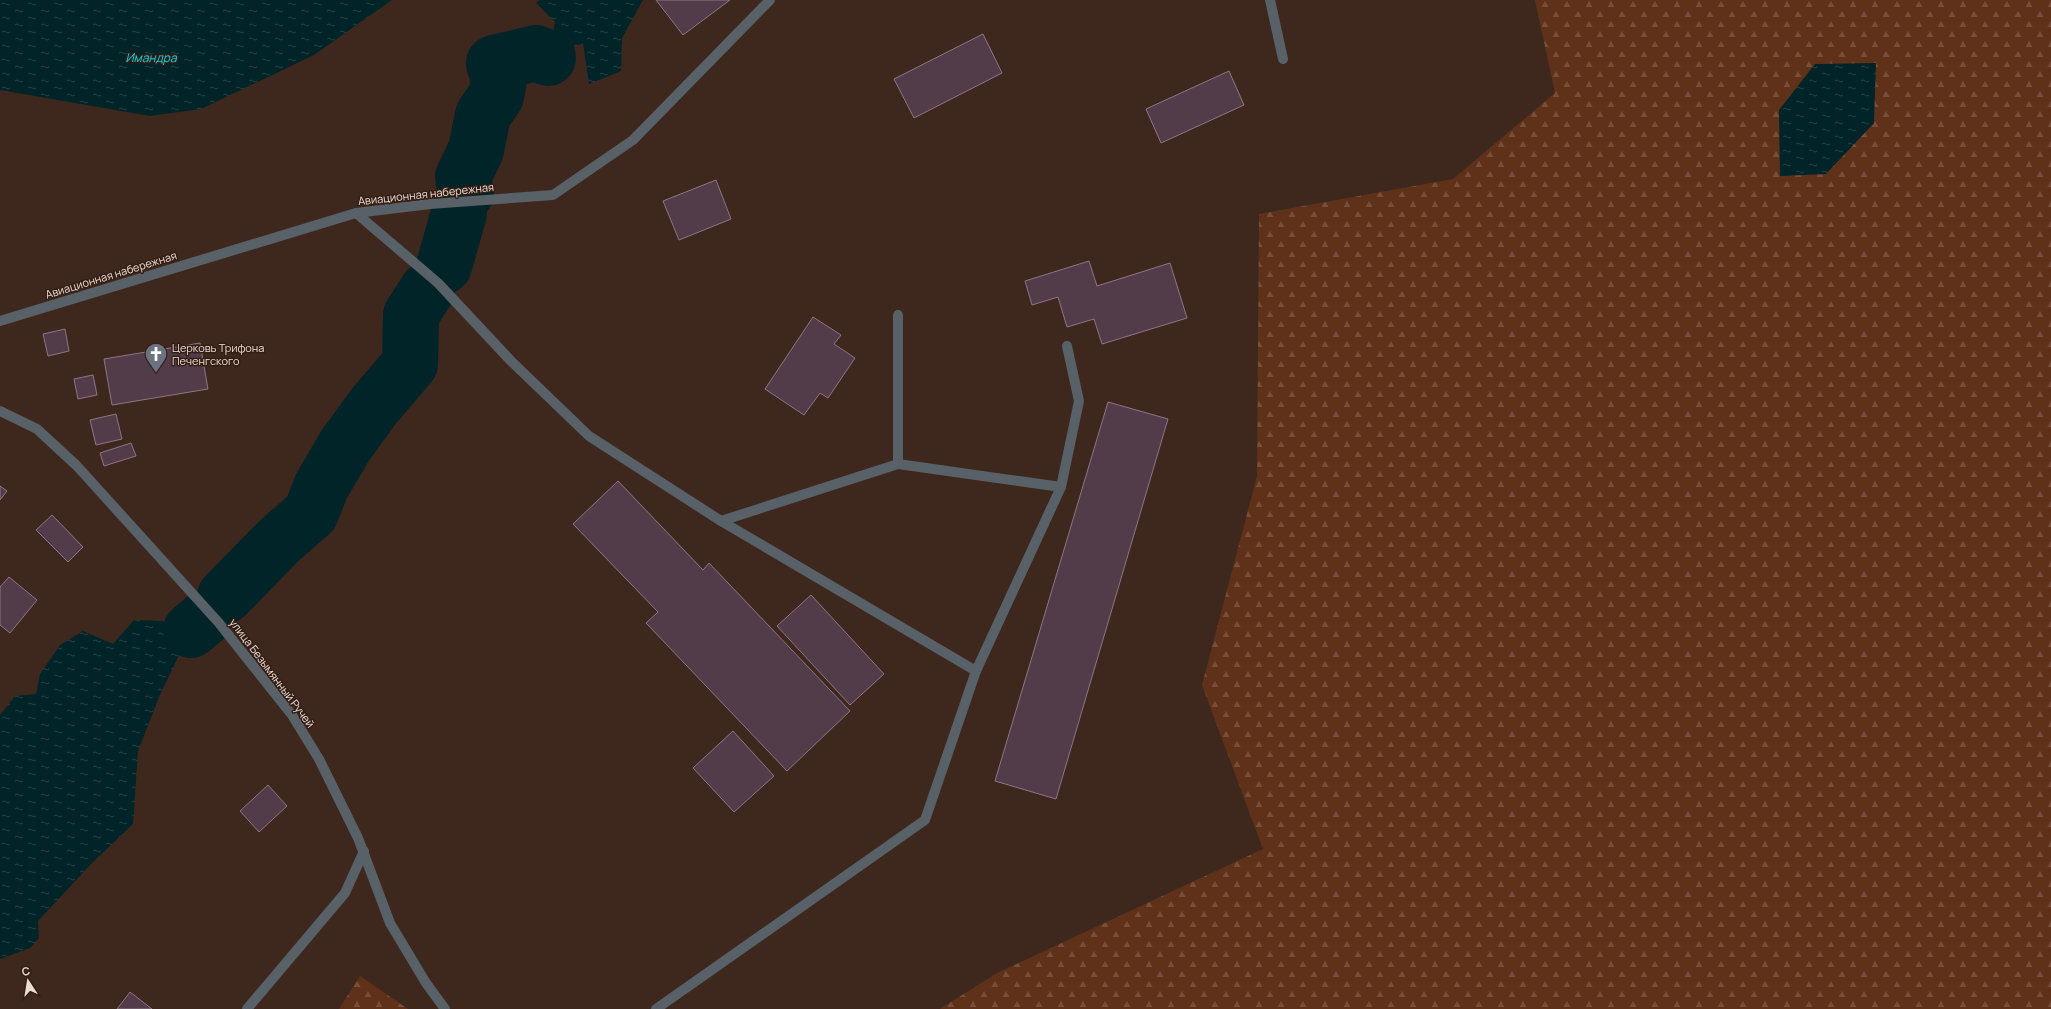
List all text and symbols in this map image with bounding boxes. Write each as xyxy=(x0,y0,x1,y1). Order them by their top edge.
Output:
water label: Имандра xyxy=(125,49,178,66)
street label: Авиационная набережная xyxy=(357,179,495,208)
street label: Авиационная набережная xyxy=(43,247,178,302)
place label: Церковь Трифона Печенгского xyxy=(172,340,264,368)
church icon: Церковь Трифона Печенгского xyxy=(143,341,169,374)
street label: улица Безымянный Ручей xyxy=(226,615,318,730)
north arrow xyxy=(8,961,48,1001)
text: С xyxy=(20,963,31,979)

